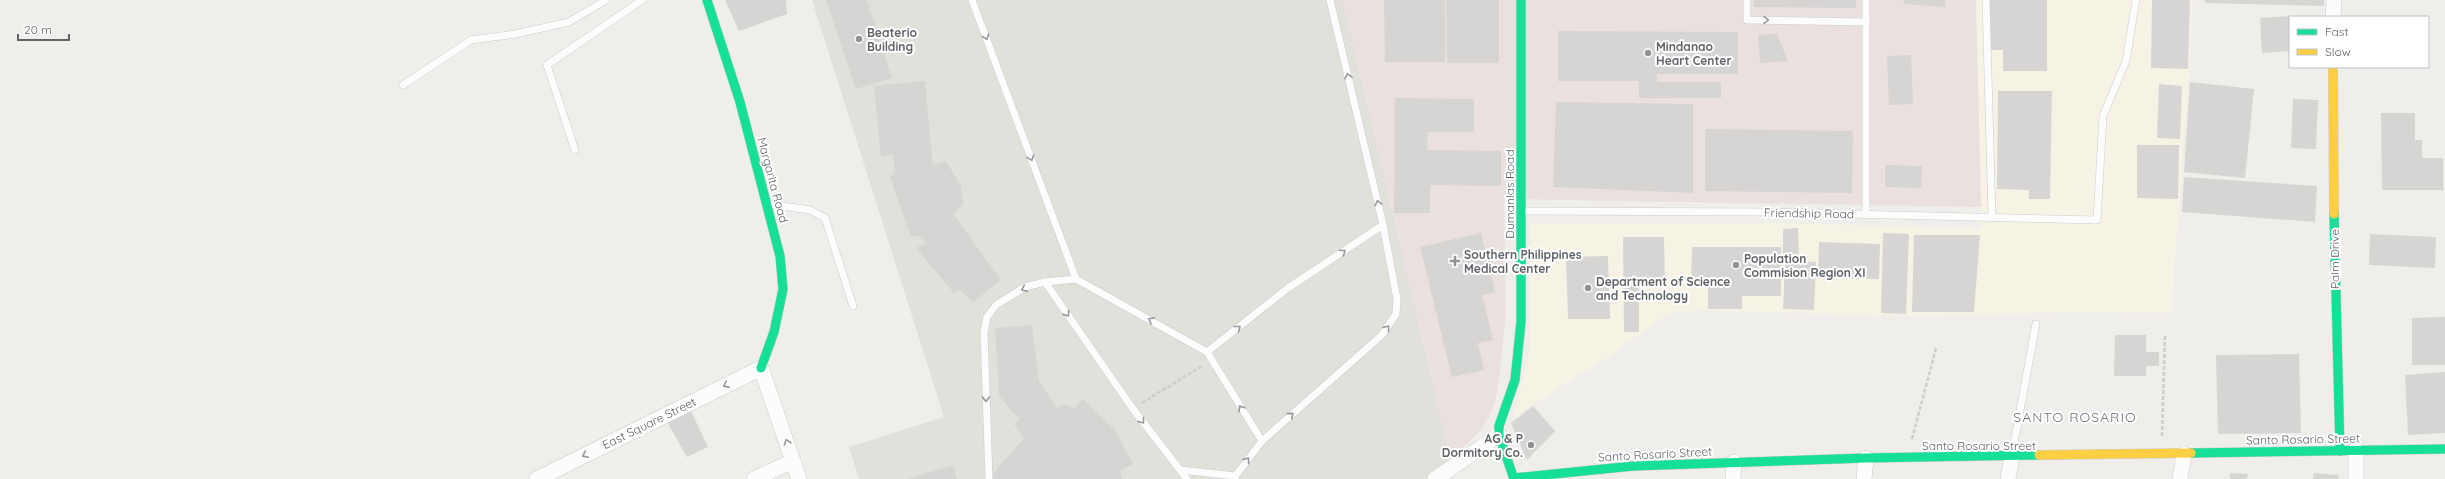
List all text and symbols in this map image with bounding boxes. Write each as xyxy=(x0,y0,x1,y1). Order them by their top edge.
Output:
scale bar xyxy=(18,16,69,42)
one-way arrow xyxy=(1763,16,1769,24)
legend xyxy=(2289,16,2429,68)
text: 20 m xyxy=(24,22,52,37)
text: Fast xyxy=(2325,24,2349,39)
place label: Beaterio Building xyxy=(867,25,917,54)
one-way arrow xyxy=(981,33,989,40)
marker: Beaterio Building xyxy=(854,34,864,44)
place label: Mindanao Heart Center xyxy=(1656,39,1732,68)
text: Slow xyxy=(2325,44,2351,59)
marker: Mindanao Heart Center xyxy=(1643,48,1653,58)
one-way arrow xyxy=(1344,73,1353,80)
street label: Margarita Road xyxy=(754,136,792,224)
street label: Dumanlas Road xyxy=(1502,149,1517,239)
one-way arrow xyxy=(1026,155,1035,162)
one-way arrow xyxy=(1374,200,1383,207)
street label: Friendship Road xyxy=(1764,205,1854,221)
street label: Palm Drive xyxy=(2327,229,2342,289)
place label: Southern Philippines Medical Center xyxy=(1464,247,1582,276)
one-way arrow xyxy=(1339,249,1346,257)
place label: Population Commision Region XI xyxy=(1744,251,1865,280)
marker: Southern Philippines Medical Center xyxy=(1449,255,1461,267)
marker: Population Commision Region XI xyxy=(1731,260,1741,270)
place label: Department of Science and Technology xyxy=(1596,274,1730,303)
marker: Department of Science and Technology xyxy=(1583,283,1593,293)
one-way arrow xyxy=(1021,284,1029,292)
one-way arrow xyxy=(1062,310,1070,317)
one-way arrow xyxy=(1148,318,1155,325)
one-way arrow xyxy=(1233,325,1240,332)
one-way arrow xyxy=(1382,325,1390,332)
one-way arrow xyxy=(723,380,730,388)
street label: East Square Street xyxy=(600,394,698,452)
one-way arrow xyxy=(982,396,990,402)
one-way arrow xyxy=(1238,405,1246,412)
district label: SANTO ROSARIO xyxy=(2013,408,2137,426)
one-way arrow xyxy=(1286,412,1294,420)
one-way arrow xyxy=(1137,416,1144,423)
place label: AG & P Dormitory Co. xyxy=(1442,431,1523,460)
street label: Santo Rosario Street xyxy=(2246,431,2360,447)
street label: Santo Rosario Street xyxy=(1922,438,2036,453)
one-way arrow xyxy=(783,439,791,446)
marker: AG & P Dormitory Co. xyxy=(1526,440,1536,450)
street label: Santo Rosario Street xyxy=(1598,444,1712,464)
one-way arrow xyxy=(581,450,589,458)
one-way arrow xyxy=(1242,457,1249,464)

